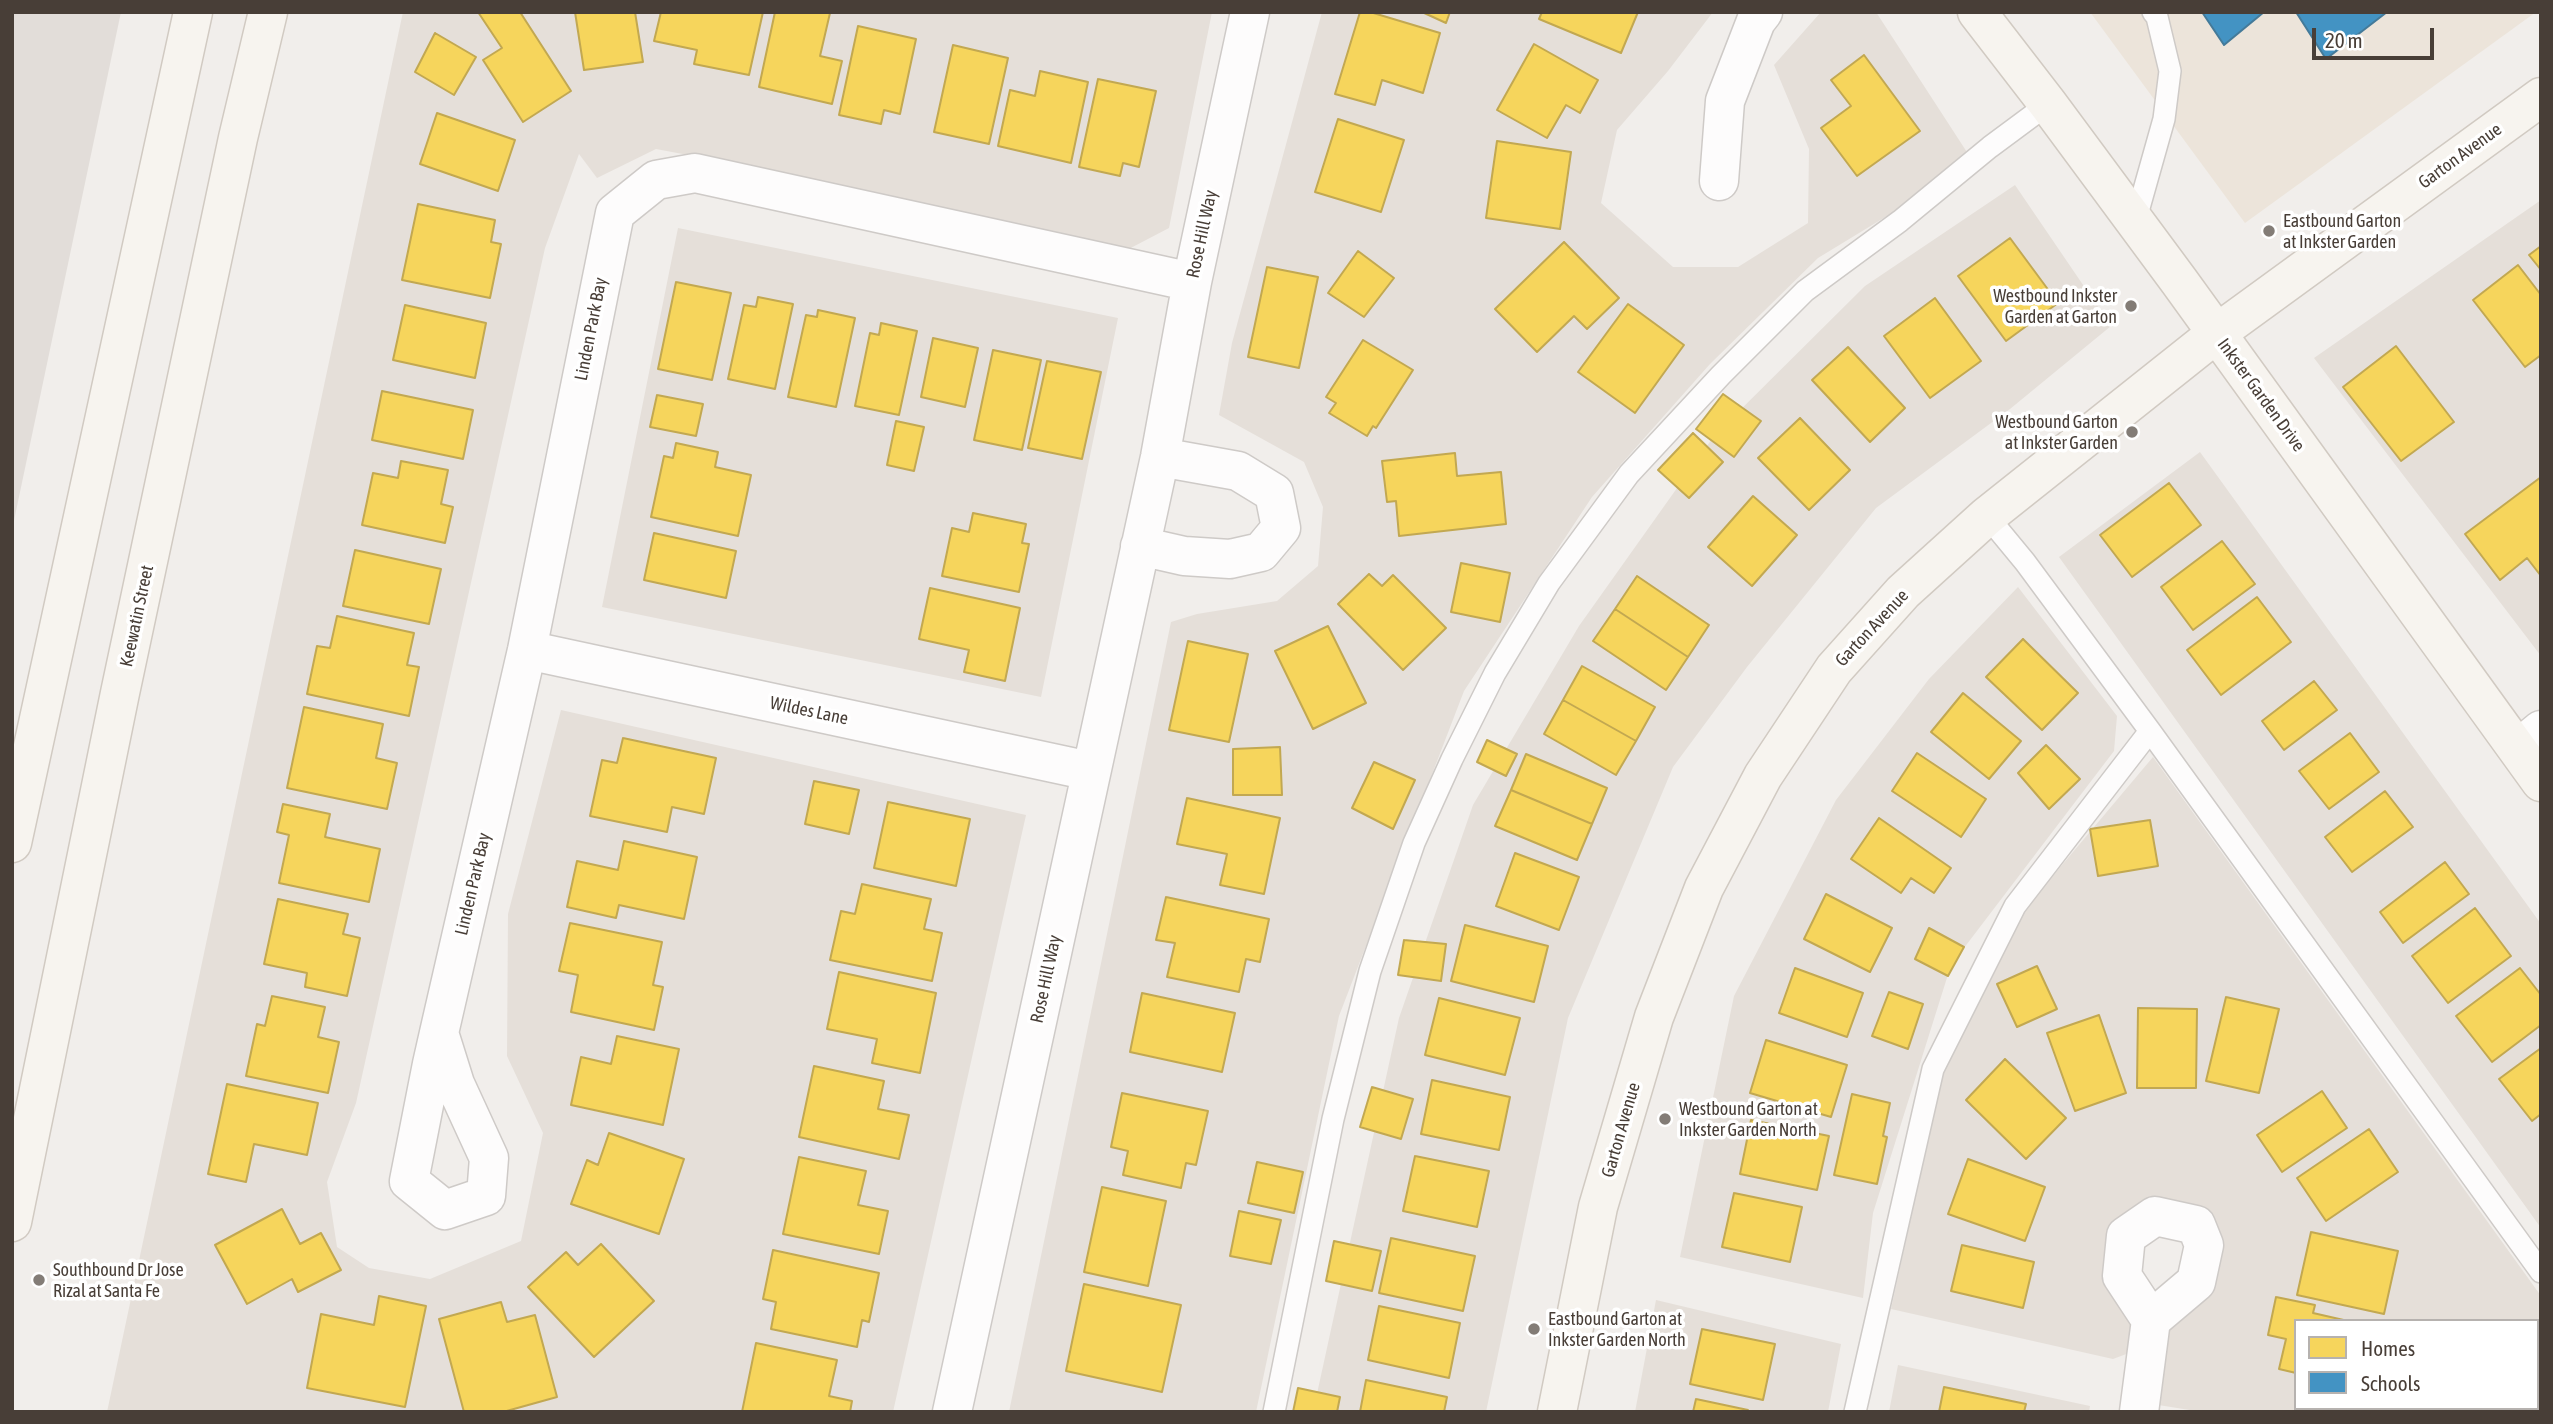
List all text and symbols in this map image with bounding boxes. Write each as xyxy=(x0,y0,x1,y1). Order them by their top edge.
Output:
scale bar xyxy=(2315,14,2438,58)
text: 20 m xyxy=(2325,28,2363,52)
street label: Garton Avenue xyxy=(2414,119,2506,193)
street label: Rose Hill Way xyxy=(1182,188,1222,280)
place label: Eastbound Garton at Inkster Garden xyxy=(2283,210,2401,252)
marker: Eastbound Garton at Inkster Garden xyxy=(2261,223,2277,239)
street label: Linden Park Bay xyxy=(570,276,612,382)
place label: Westbound Inkster Garden at Garton xyxy=(1993,285,2117,328)
marker: Westbound Inkster Garden at Garton xyxy=(2123,298,2139,314)
street label: Inkster Garden Drive xyxy=(2213,334,2309,456)
place label: Westbound Garton at Inkster Garden xyxy=(1995,411,2118,453)
marker: Westbound Garton at Inkster Garden xyxy=(2124,424,2140,440)
street label: Keewatin Street xyxy=(116,563,158,669)
street label: Garton Avenue xyxy=(1831,585,1913,671)
street label: Wildes Lane xyxy=(768,692,850,730)
street label: Linden Park Bay xyxy=(451,831,495,937)
street label: Rose Hill Way xyxy=(1026,933,1066,1025)
street label: Garton Avenue xyxy=(1597,1080,1645,1180)
place label: Westbound Garton at Inkster Garden North xyxy=(1679,1098,1818,1140)
marker: Westbound Garton at Inkster Garden North xyxy=(1657,1111,1673,1127)
place label: Southbound Dr Jose Rizal at Santa Fe xyxy=(53,1259,184,1302)
marker: Southbound Dr Jose Rizal at Santa Fe xyxy=(31,1272,47,1288)
place label: Eastbound Garton at Inkster Garden North xyxy=(1548,1308,1686,1350)
legend xyxy=(2294,1319,2539,1410)
marker: Eastbound Garton at Inkster Garden North xyxy=(1526,1321,1542,1337)
text: Homes xyxy=(2361,1336,2415,1360)
text: Schools xyxy=(2361,1371,2421,1395)

